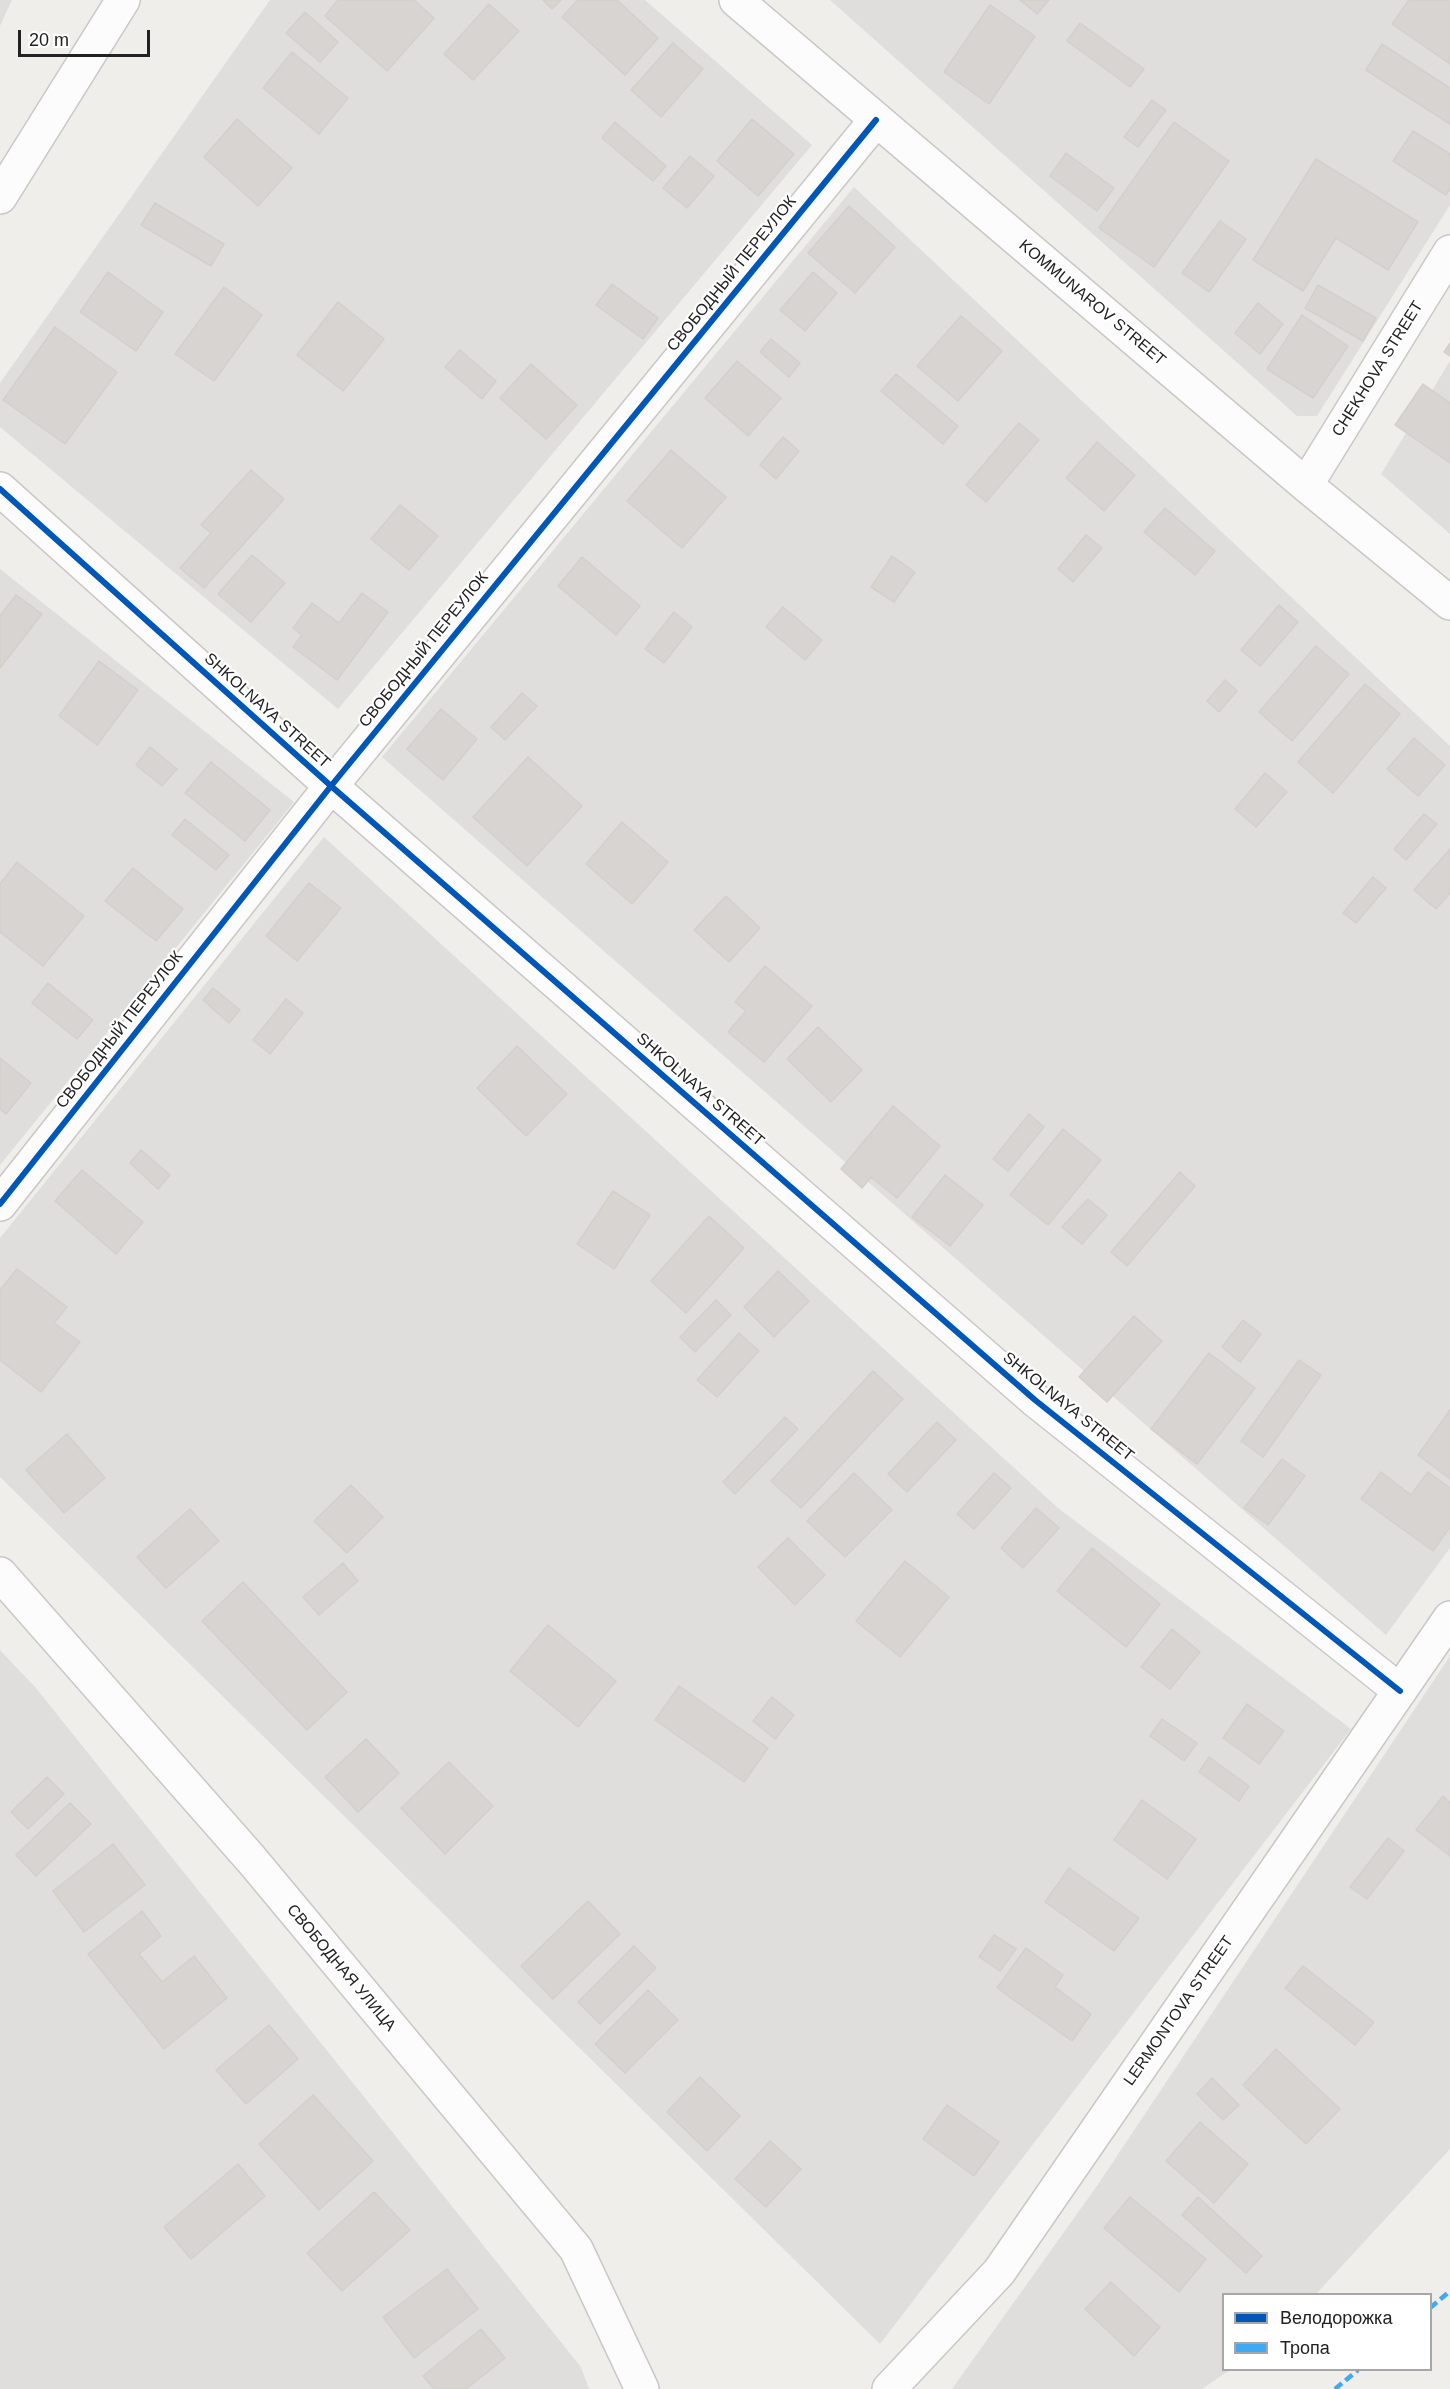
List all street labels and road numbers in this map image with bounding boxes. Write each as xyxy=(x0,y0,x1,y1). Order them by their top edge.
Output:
street label: СВОБОДНЫЙ ПЕРЕУЛОК xyxy=(663,192,801,356)
street label: KOMMUNAROV STREET xyxy=(1015,236,1169,370)
street label: CHEKHOVA STREET xyxy=(1328,298,1428,440)
street label: СВОБОДНЫЙ ПЕРЕУЛОК xyxy=(355,568,493,732)
street label: SHKOLNAYA STREET xyxy=(200,649,334,773)
street label: СВОБОДНЫЙ ПЕРЕУЛОК xyxy=(53,947,187,1113)
street label: SHKOLNAYA STREET xyxy=(632,1029,768,1151)
street label: SHKOLNAYA STREET xyxy=(999,1348,1137,1466)
street label: СВОБОДНАЯ УЛИЦА xyxy=(282,1901,400,2035)
street label: LERMONTOVA STREET xyxy=(1120,1933,1238,2089)

